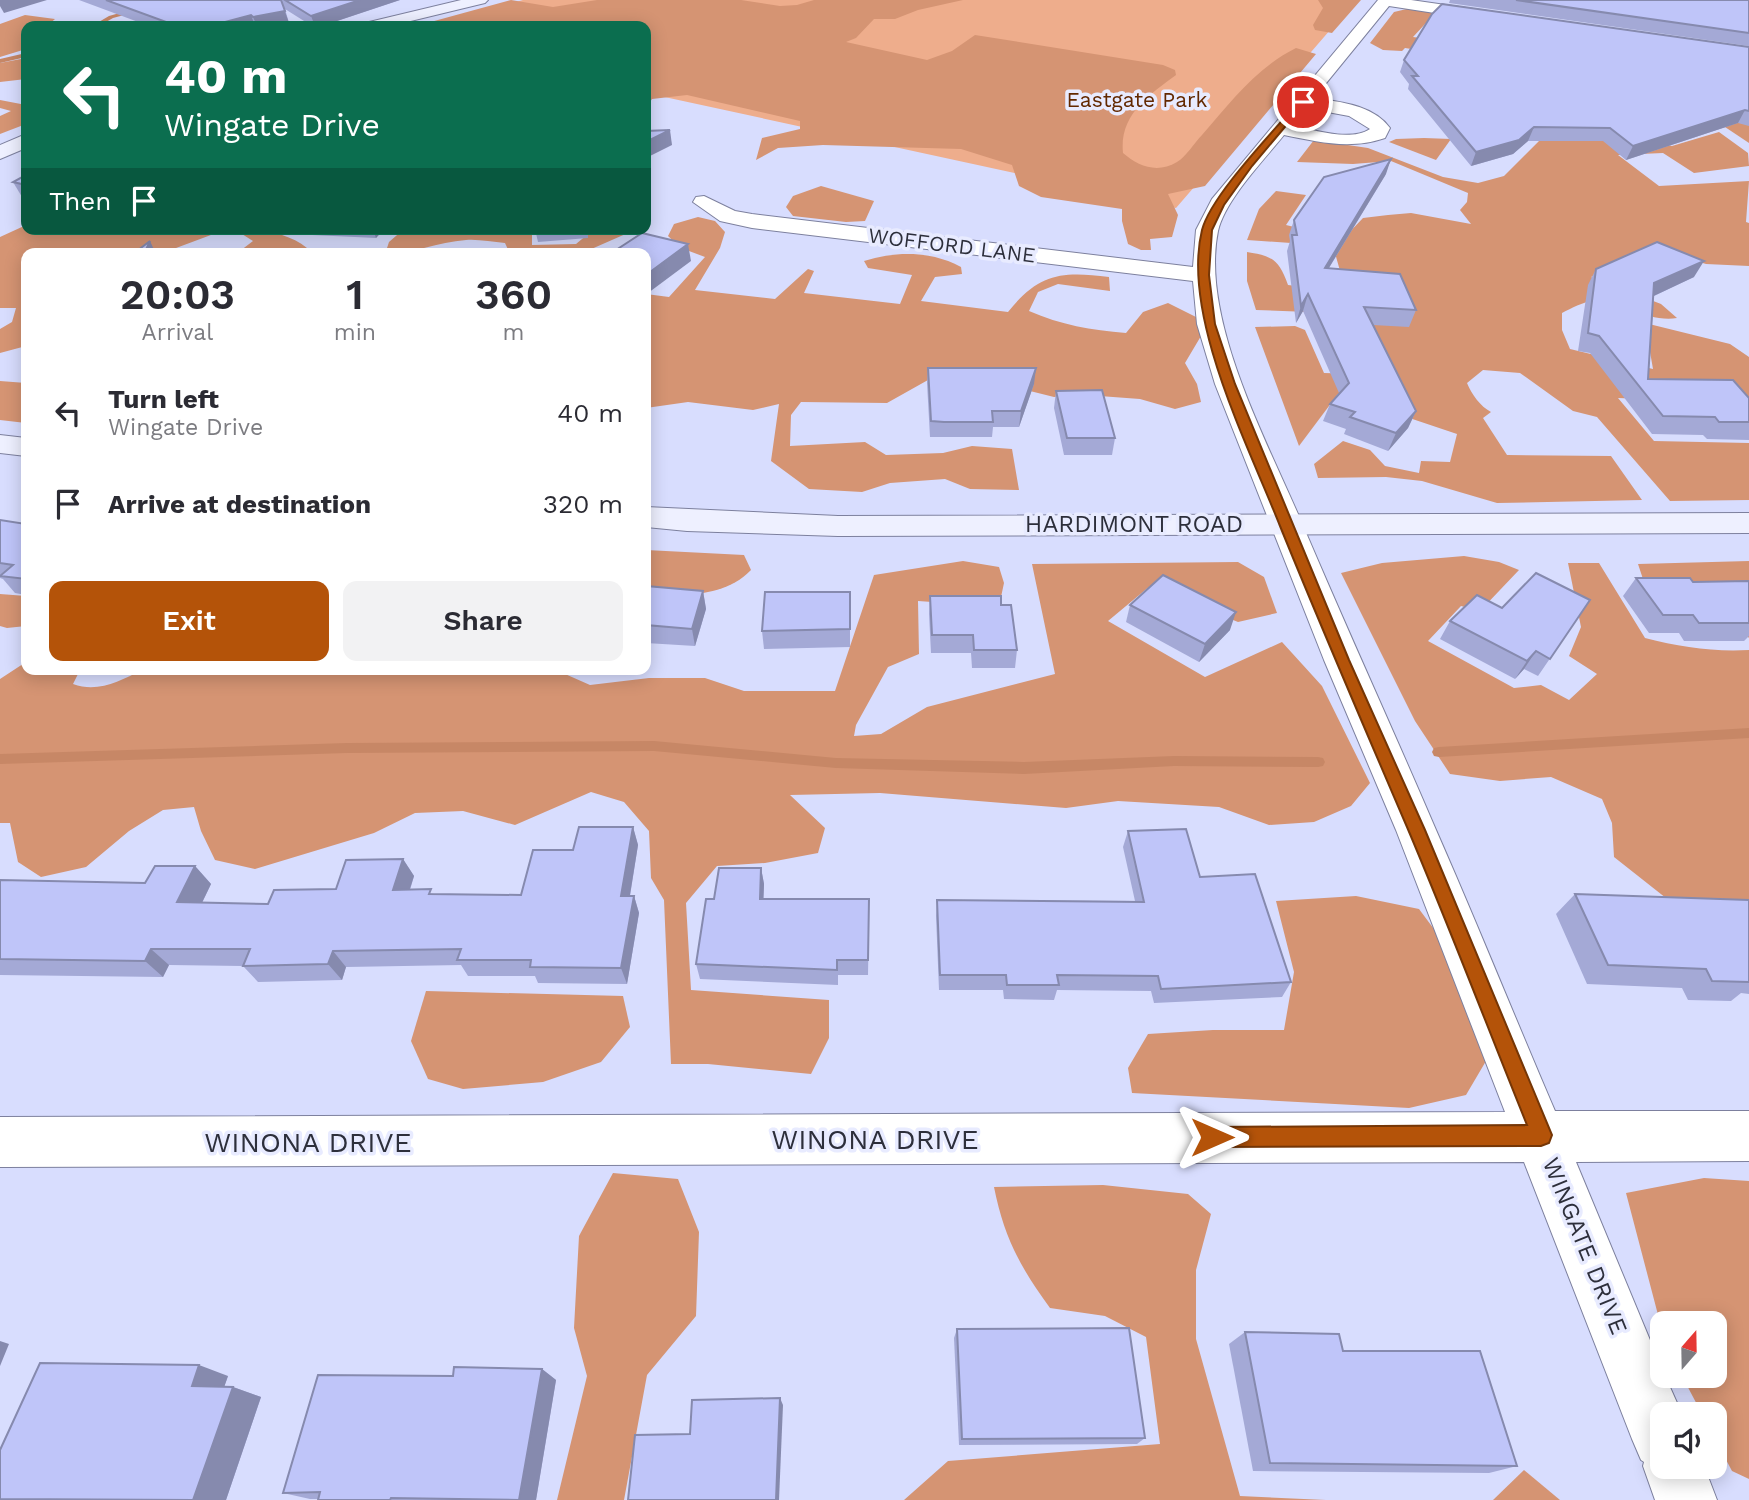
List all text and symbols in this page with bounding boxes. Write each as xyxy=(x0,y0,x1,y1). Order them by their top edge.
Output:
text: 40 m xyxy=(164,47,287,105)
icon: left xyxy=(49,49,140,140)
pin xyxy=(1273,72,1333,132)
icon: arrive xyxy=(1284,83,1322,121)
park label: Eastgate Park xyxy=(1066,87,1208,112)
text: Wingate Drive xyxy=(164,106,380,144)
icon: arrive xyxy=(125,182,163,220)
text: Then xyxy=(49,186,111,216)
street label: WOFFORD LANE xyxy=(867,222,1037,268)
text: 20:03 xyxy=(120,270,235,319)
text: 1 xyxy=(346,270,364,319)
text: 360 xyxy=(475,270,552,319)
text: Arrival xyxy=(142,319,213,346)
text: min xyxy=(334,319,376,346)
text: m xyxy=(503,319,525,346)
text: Turn left xyxy=(108,384,219,414)
icon: left xyxy=(49,394,87,432)
text: 40 m xyxy=(557,398,623,428)
text: Wingate Drive xyxy=(108,414,263,441)
icon: arrive xyxy=(49,485,87,523)
text: Arrive at destination xyxy=(108,489,371,519)
text: 320 m xyxy=(543,489,623,519)
street label: HARDIMONT ROAD xyxy=(1025,510,1243,538)
button: Exit xyxy=(49,581,329,661)
button: Share xyxy=(343,581,623,661)
position arrow xyxy=(1175,1100,1249,1174)
street label: WINONA DRIVE xyxy=(771,1123,979,1156)
street label: WINONA DRIVE xyxy=(204,1126,412,1159)
street label: WINGATE DRIVE xyxy=(1537,1154,1633,1338)
north arrow xyxy=(1650,1311,1727,1388)
map controls xyxy=(1650,1311,1727,1479)
button: sound xyxy=(1650,1402,1727,1479)

